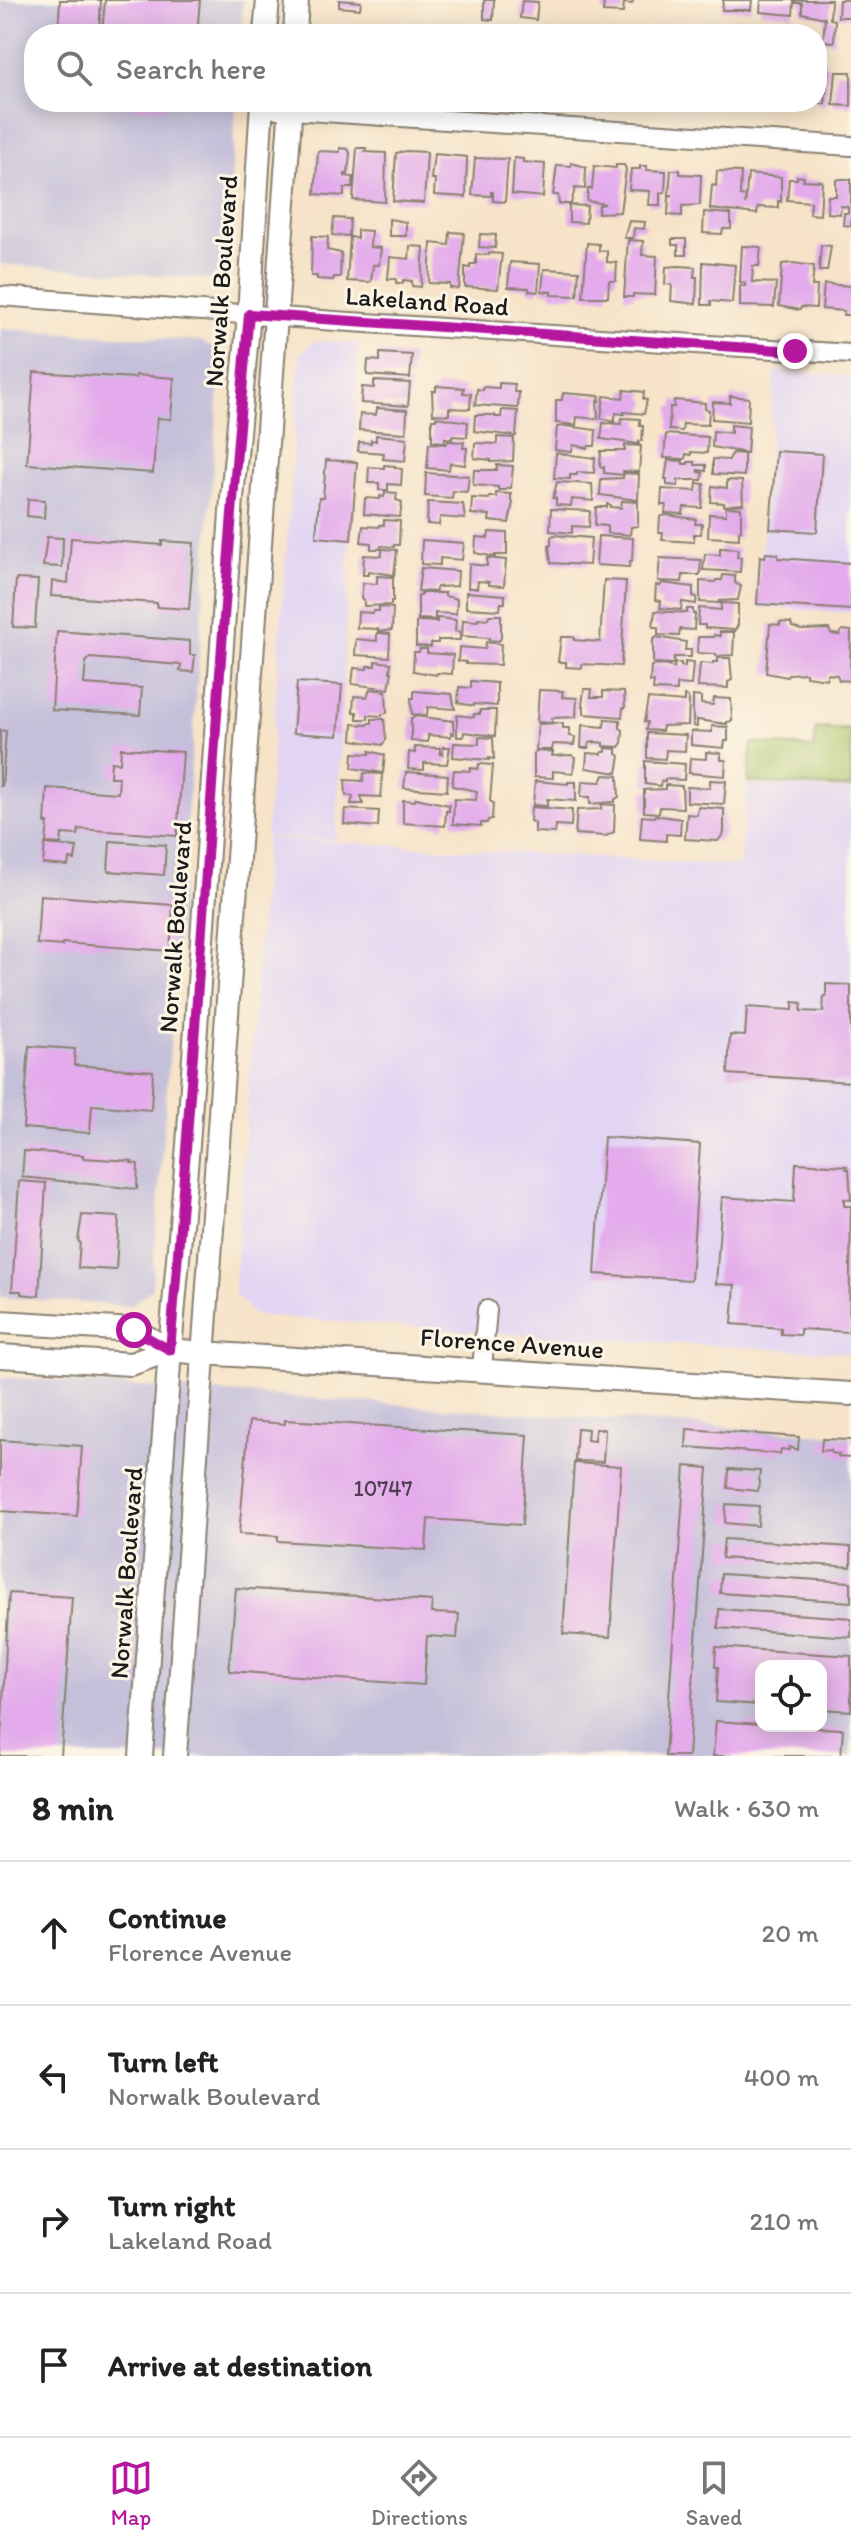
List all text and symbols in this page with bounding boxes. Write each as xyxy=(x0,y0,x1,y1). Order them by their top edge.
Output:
search box xyxy=(24,24,827,112)
icon: search xyxy=(52,46,96,90)
text: Search here xyxy=(116,50,266,87)
street label: Norwalk Boulevard xyxy=(198,174,244,388)
street label: Lakeland Road xyxy=(344,279,510,323)
route end xyxy=(777,333,813,369)
street label: Norwalk Boulevard xyxy=(152,820,198,1034)
route start xyxy=(116,1312,152,1348)
street label: Florence Avenue xyxy=(419,1321,605,1365)
street label: Norwalk Boulevard xyxy=(103,1466,149,1680)
house number: 10747 xyxy=(354,1475,412,1502)
map controls xyxy=(755,1660,827,1732)
button: locate xyxy=(755,1660,827,1732)
text: 8 min xyxy=(32,1788,114,1829)
text: Walk · 630 m xyxy=(674,1792,819,1824)
text: Continue xyxy=(108,1899,227,1936)
icon: ahead xyxy=(32,1911,76,1955)
text: 20 m xyxy=(762,1917,819,1949)
text: Florence Avenue xyxy=(108,1936,292,1968)
text: Turn left xyxy=(108,2043,219,2080)
icon: left xyxy=(32,2055,76,2099)
text: 400 m xyxy=(744,2061,819,2093)
text: Norwalk Boulevard xyxy=(108,2080,320,2112)
text: Turn right xyxy=(108,2187,236,2224)
icon: right xyxy=(32,2199,76,2243)
text: 210 m xyxy=(750,2205,819,2237)
text: Lakeland Road xyxy=(108,2224,272,2256)
icon: arrive xyxy=(32,2343,76,2387)
text: Arrive at destination xyxy=(108,2347,372,2384)
tab: Map xyxy=(109,2456,153,2531)
tab: Directions xyxy=(371,2456,468,2531)
tab: Saved xyxy=(686,2456,742,2531)

